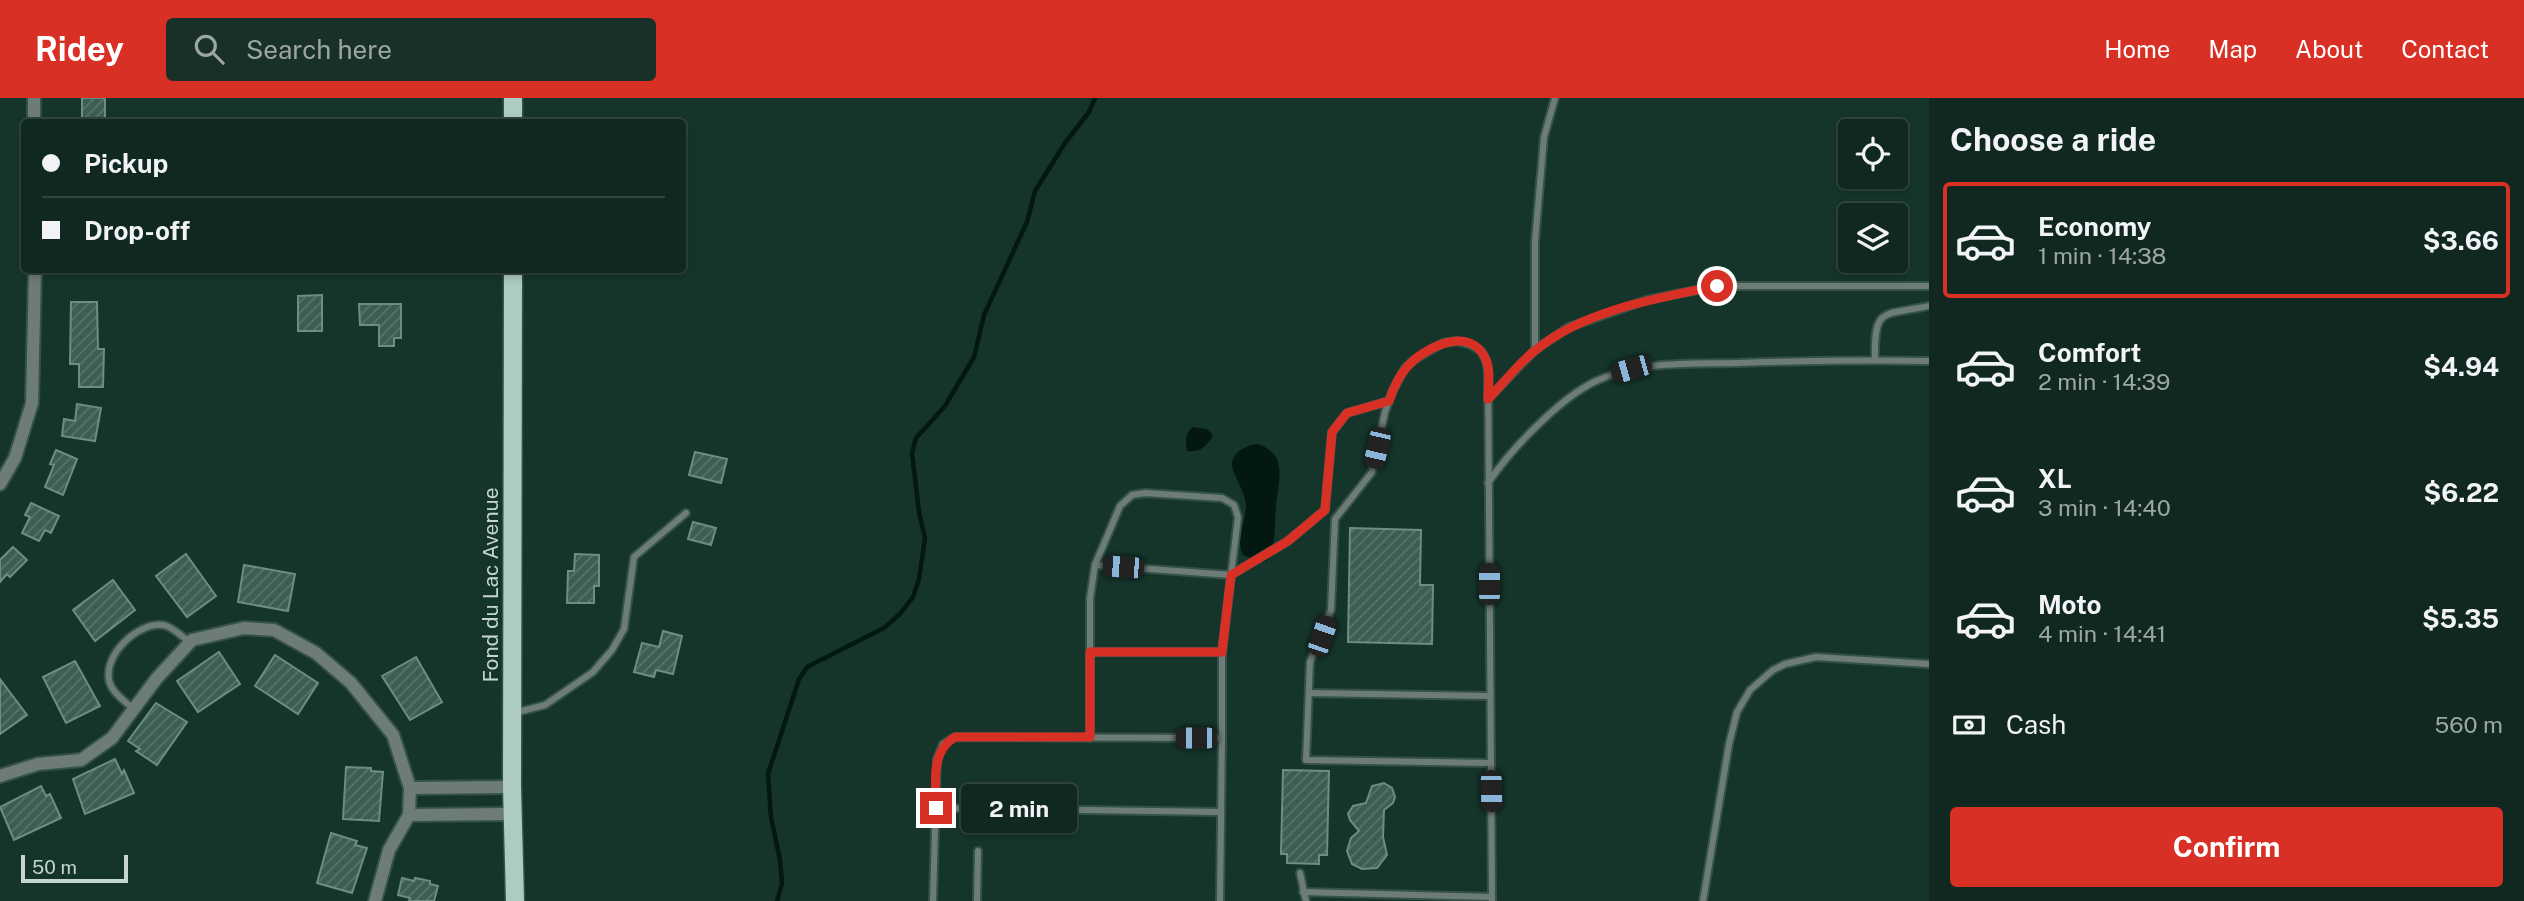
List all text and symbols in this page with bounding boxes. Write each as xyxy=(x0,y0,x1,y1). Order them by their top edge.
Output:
search box xyxy=(166,18,656,81)
text: Ridey xyxy=(35,30,124,68)
icon: search xyxy=(190,30,228,68)
text: Search here xyxy=(246,34,392,65)
text: Home xyxy=(2104,35,2170,63)
text: Map xyxy=(2208,35,2257,63)
text: About xyxy=(2295,35,2363,63)
text: Contact xyxy=(2401,35,2489,63)
map controls xyxy=(1838,119,1908,273)
button: locate xyxy=(1838,119,1908,189)
text: Choose a ride xyxy=(1950,121,2156,158)
text: Pickup xyxy=(84,148,168,179)
button: layers xyxy=(1838,203,1908,273)
icon: car xyxy=(1954,209,2017,272)
text: Economy xyxy=(2038,211,2151,242)
text: Drop-off xyxy=(84,215,190,246)
text: $3.66 xyxy=(2423,225,2499,256)
text: 1 min · 14:38 xyxy=(2038,242,2167,269)
route start xyxy=(1701,270,1733,302)
icon: car xyxy=(1954,335,2017,398)
text: Comfort xyxy=(2038,337,2141,368)
text: $4.94 xyxy=(2423,351,2499,382)
car xyxy=(1608,353,1655,385)
text: 2 min · 14:39 xyxy=(2038,368,2170,395)
car xyxy=(1363,425,1392,471)
icon: car xyxy=(1954,461,2017,524)
text: XL xyxy=(2038,463,2072,494)
text: $6.22 xyxy=(2424,477,2499,508)
street label: Fond du Lac Avenue xyxy=(478,487,503,683)
text: 3 min · 14:40 xyxy=(2038,494,2171,521)
car xyxy=(1102,555,1145,579)
car xyxy=(1479,563,1500,605)
icon: car xyxy=(1954,587,2017,650)
text: Moto xyxy=(2038,589,2101,620)
text: $5.35 xyxy=(2422,603,2499,634)
car xyxy=(1306,613,1339,659)
text: 4 min · 14:41 xyxy=(2038,620,2166,647)
icon: cash xyxy=(1950,706,1988,744)
text: Cash xyxy=(2006,709,2066,740)
text: 560 m xyxy=(2435,711,2503,738)
car xyxy=(1176,728,1218,749)
car xyxy=(1481,770,1502,812)
callout: 2 min xyxy=(960,784,1076,832)
route end xyxy=(920,792,952,824)
text: 2 min xyxy=(989,795,1049,822)
button: Confirm xyxy=(1950,807,2503,887)
scale bar xyxy=(21,852,128,884)
text: 50 m xyxy=(32,856,77,878)

